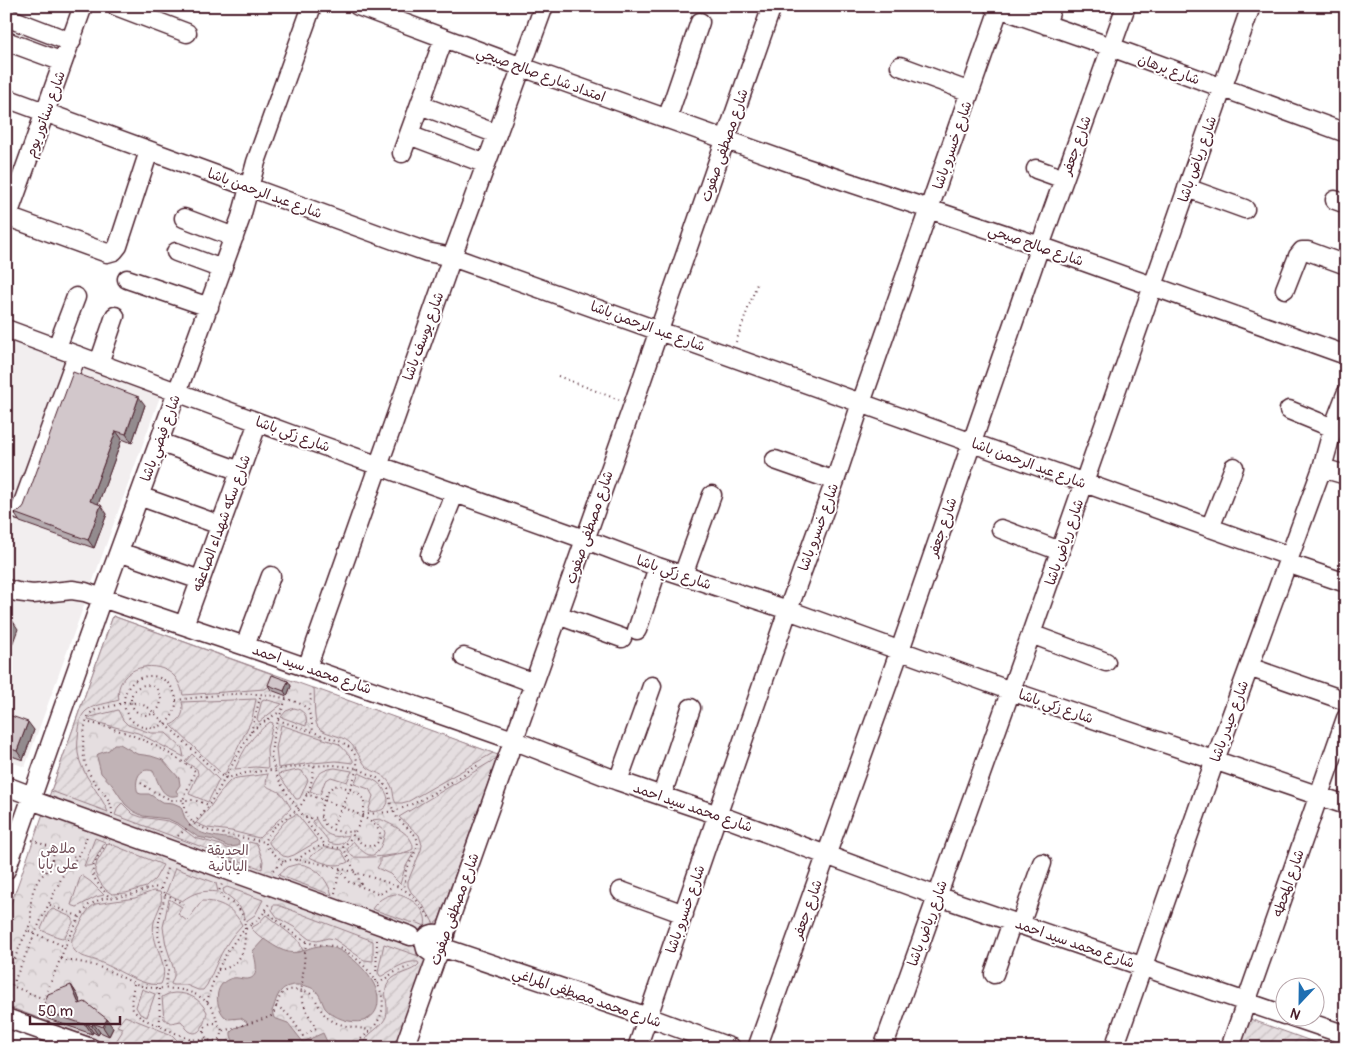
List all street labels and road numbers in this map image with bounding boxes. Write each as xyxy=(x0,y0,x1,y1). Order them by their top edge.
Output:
street label: امتداد شارع صالح صبحي xyxy=(473,43,608,109)
street label: شارع برهان xyxy=(1135,50,1202,89)
street label: شارع سناتور يوم xyxy=(22,69,72,161)
street label: شارع مصطفى صفوت xyxy=(697,86,753,204)
street label: شارع خسرو باشا xyxy=(929,99,976,192)
street label: شارع جعفر xyxy=(1058,113,1096,178)
street label: شارع رياض باشا xyxy=(1175,114,1221,205)
street label: شارع عبد الرحمن باشا xyxy=(205,165,324,223)
street label: شارع صالح صبحي xyxy=(985,221,1086,274)
street label: شارع يوسف باشا xyxy=(400,290,448,383)
street label: شارع عبد الرحمن باشا xyxy=(588,298,707,356)
street label: شارع فيضي باشا xyxy=(137,392,188,485)
street label: شارع زكي باشا xyxy=(252,413,332,460)
street label: شارع عبد الرحمن باشا xyxy=(969,435,1088,493)
street label: شارع سكه شهداء الصاعقه xyxy=(189,452,255,594)
street label: شارع مصطفى صفوت xyxy=(562,468,618,586)
street label: شارع خسرو باشا xyxy=(795,481,843,574)
street label: شارع جعفر xyxy=(924,495,961,560)
street label: شارع رياض باشا xyxy=(1042,497,1088,588)
street label: شارع زكي باشا xyxy=(633,552,714,597)
street label: شارع محمد سيد احمد xyxy=(250,641,374,699)
street label: شارع حيدر باشا xyxy=(1207,678,1253,765)
street label: شارع زكي باشا xyxy=(1015,686,1096,731)
street label: شارع محمد سيد احمد xyxy=(631,779,755,837)
street label: شارع المحطه xyxy=(1269,847,1309,919)
street label: شارع مصطفى صفوت xyxy=(426,851,484,968)
street label: شارع خسرو باشا xyxy=(662,863,709,956)
street label: شارع جعفر xyxy=(789,877,827,942)
street label: شارع رياض باشا xyxy=(904,878,952,969)
street label: شارع محمد سيد احمد xyxy=(1013,915,1137,973)
street label: شارع محمد مصطفى المراغي xyxy=(509,964,663,1035)

